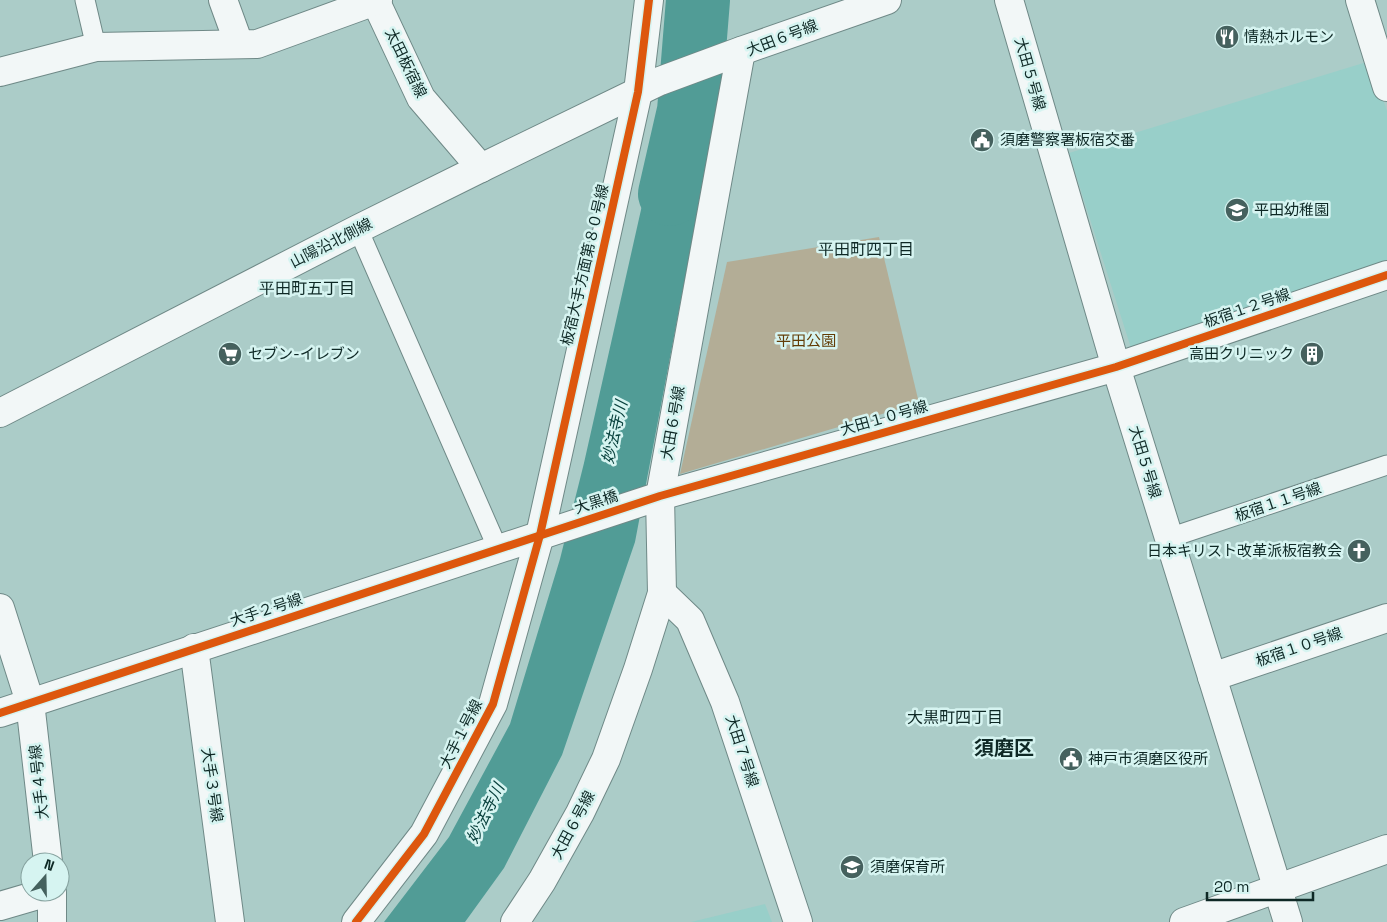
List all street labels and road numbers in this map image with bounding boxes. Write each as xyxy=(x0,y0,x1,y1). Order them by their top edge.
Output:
street label: 大田６号線 xyxy=(743,15,820,60)
street label: 太田板宿線 xyxy=(381,25,431,101)
street label: 大田５号線 xyxy=(1011,35,1050,113)
street label: 板宿大手方面第８０号線 xyxy=(557,182,612,347)
street label: 山陽沿北側線 xyxy=(286,214,375,271)
street label: 板宿１２号線 xyxy=(1201,284,1292,331)
street label: 大田６号線 xyxy=(657,384,688,462)
street label: 大田１０号線 xyxy=(838,396,930,439)
street label: 大田５号線 xyxy=(1125,423,1166,501)
street label: 板宿１１号線 xyxy=(1232,478,1323,525)
street label: 大黒橋 xyxy=(572,486,620,518)
street label: 大手２号線 xyxy=(227,589,304,630)
street label: 板宿１０号線 xyxy=(1253,623,1344,670)
street label: 大手１号線 xyxy=(435,696,486,772)
street label: 大田７号線 xyxy=(722,712,763,789)
street label: 大手４号線 xyxy=(25,744,52,820)
street label: 大手３号線 xyxy=(198,746,227,823)
street label: 大田６号線 xyxy=(547,787,599,862)

